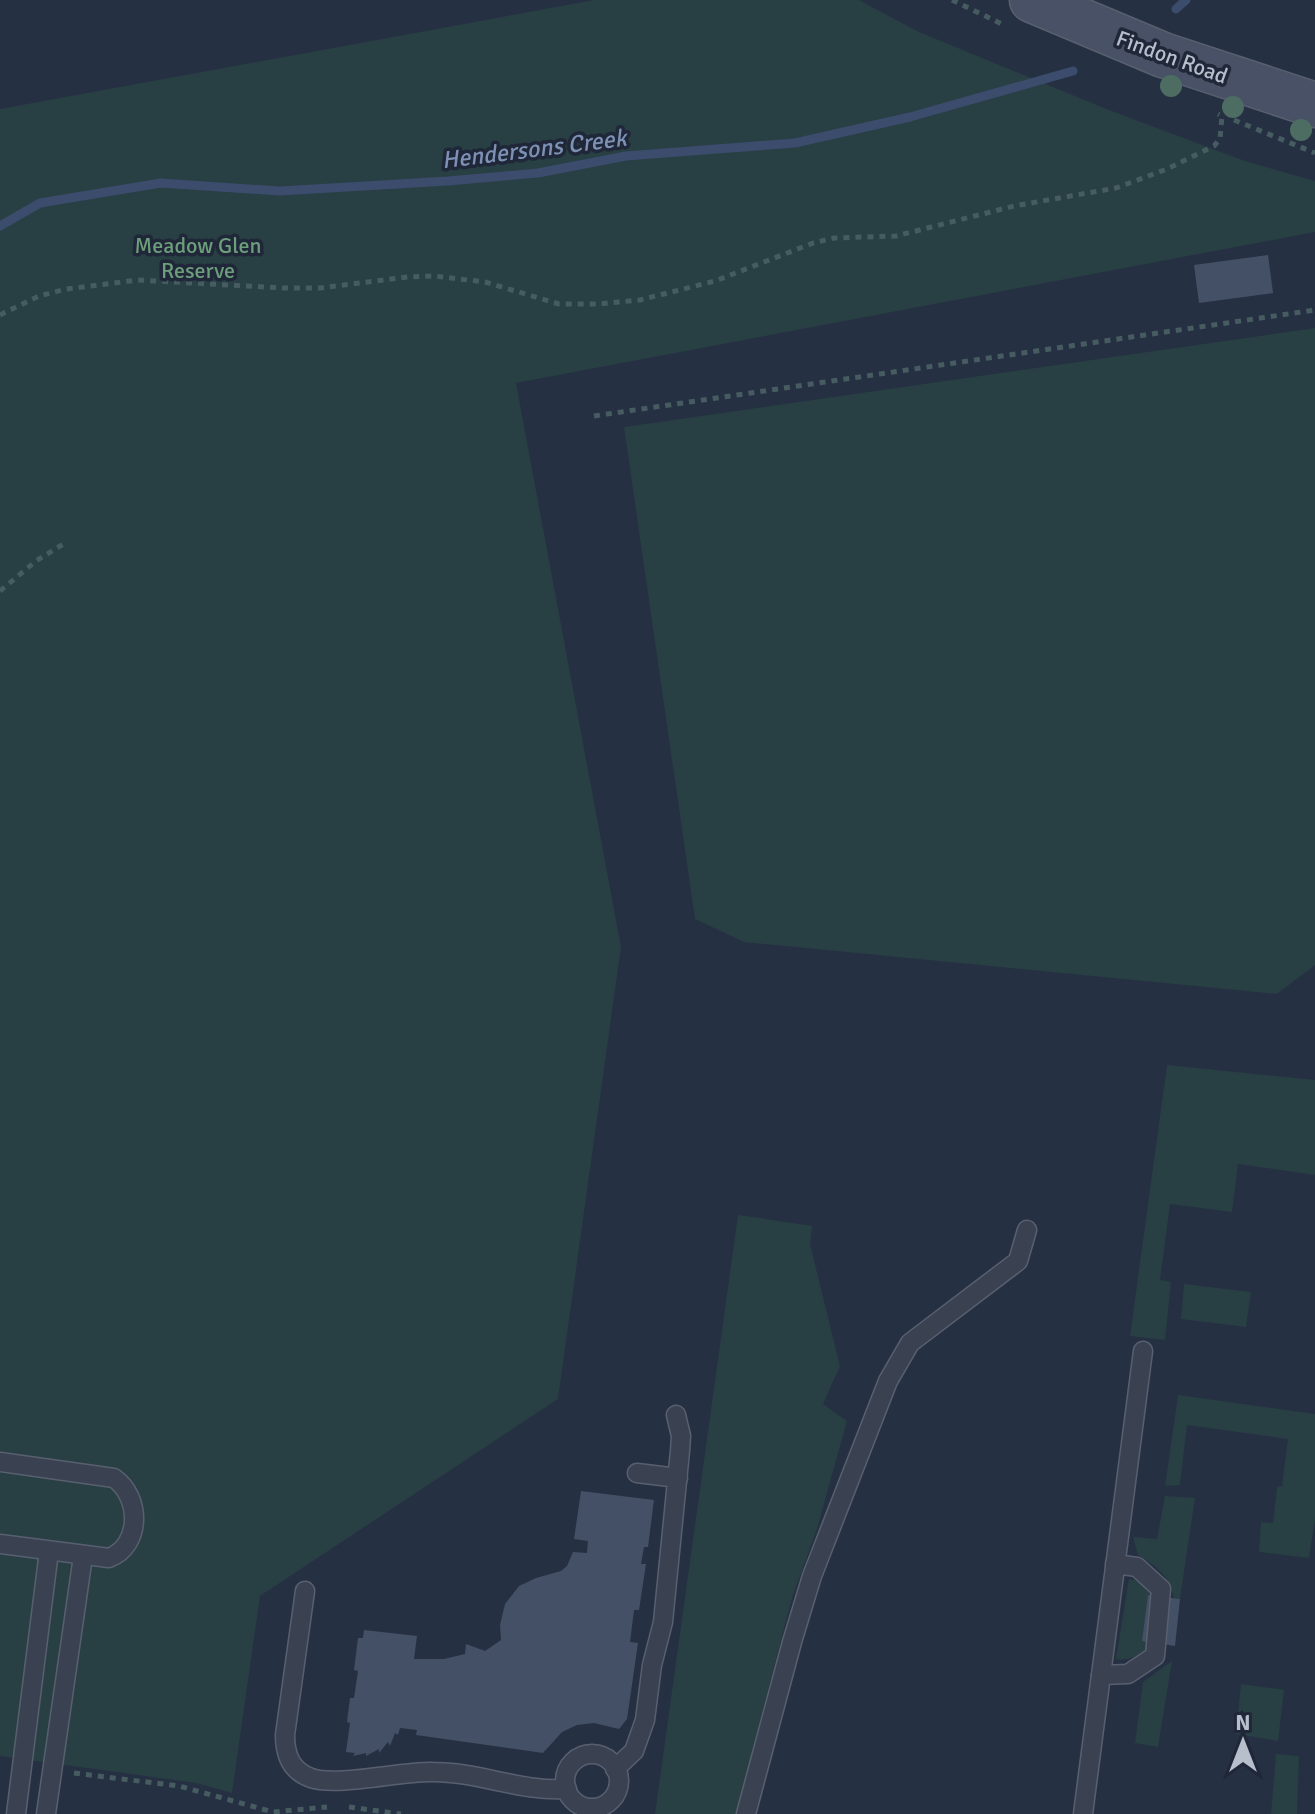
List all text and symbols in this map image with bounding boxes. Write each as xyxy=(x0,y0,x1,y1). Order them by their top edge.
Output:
street label: Findon Road xyxy=(1113,24,1231,90)
water label: Hendersons Creek xyxy=(440,123,630,175)
park label: Meadow Glen Reserve xyxy=(135,232,261,284)
north arrow xyxy=(1203,1702,1283,1782)
text: N xyxy=(1235,1709,1251,1736)

